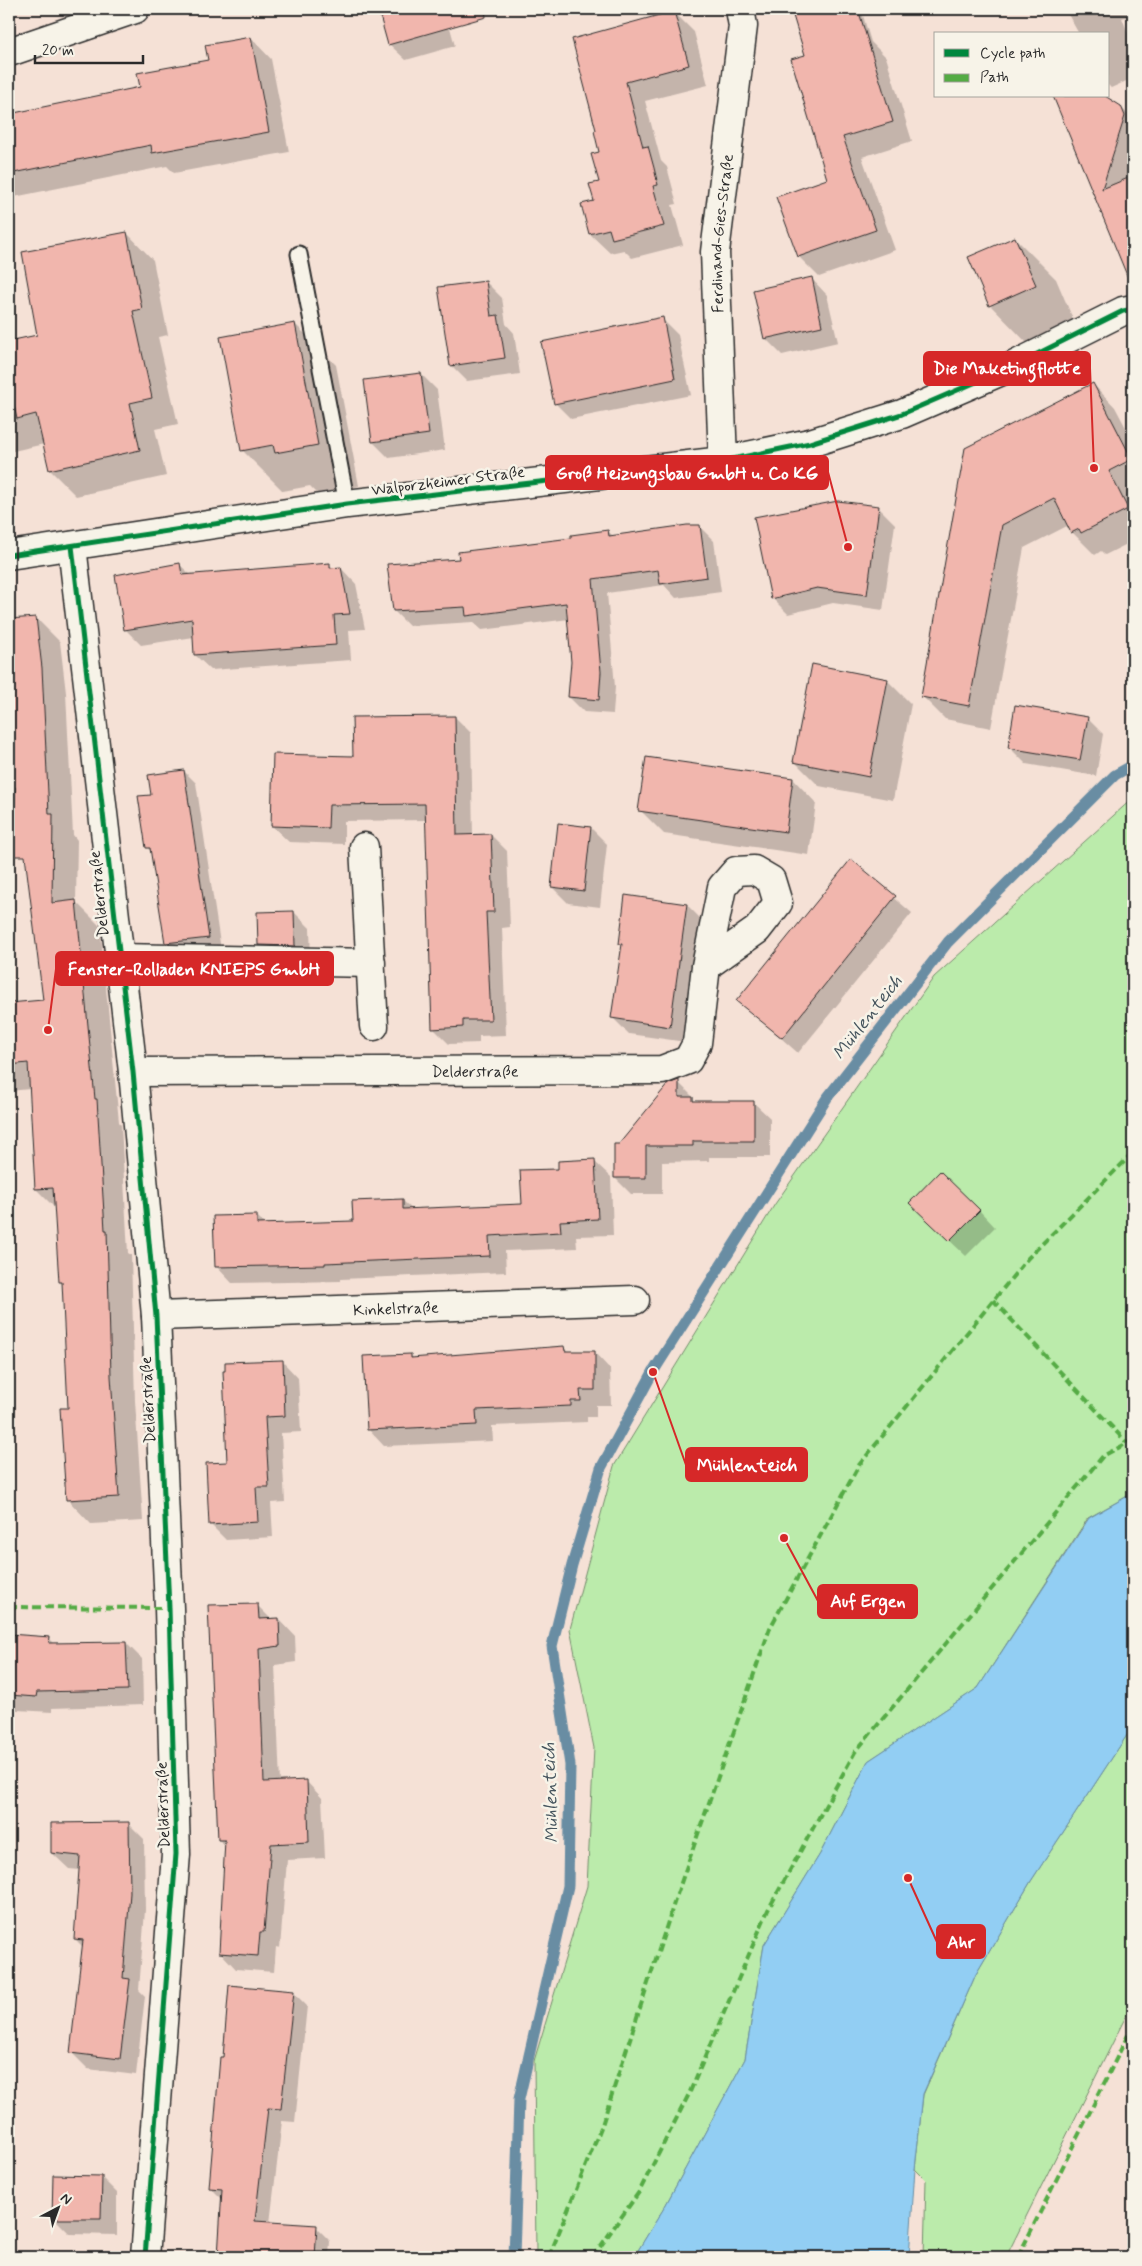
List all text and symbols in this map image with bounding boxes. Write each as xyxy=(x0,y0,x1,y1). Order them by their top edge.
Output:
scale bar xyxy=(35,32,142,64)
legend xyxy=(934,32,1110,98)
text: 20 m xyxy=(42,41,74,61)
text: Cycle path xyxy=(980,44,1045,64)
text: Path xyxy=(980,68,1009,88)
street label: Ferdinand-Gies-Straße xyxy=(706,153,739,313)
callout: Die Maketingflotte xyxy=(924,352,1090,385)
text: Die Maketingflotte xyxy=(933,357,1081,383)
callout: Groß Heizungsbau GmbH u. Co KG xyxy=(546,456,828,489)
street label: Walporzheimer Straße xyxy=(370,462,526,501)
text: Groß Heizungsbau GmbH u. Co KG xyxy=(556,462,819,488)
street label: Delderstraße xyxy=(84,849,114,938)
callout: Fenster-Rolladen KNIEPS GmbH xyxy=(56,952,333,985)
text: Fenster-Rolladen KNIEPS GmbH xyxy=(68,958,320,982)
water label: Mühlenteich xyxy=(827,970,908,1065)
street label: Delderstraße xyxy=(431,1062,519,1083)
street label: Kinkelstraße xyxy=(353,1298,439,1321)
street label: Delderstraße xyxy=(136,1356,161,1444)
callout: Mühlenteich xyxy=(686,1448,807,1481)
text: Mühlenteich xyxy=(697,1454,798,1478)
callout: Auf Ergen xyxy=(818,1585,917,1618)
text: Auf Ergen xyxy=(830,1590,906,1616)
water label: Mühlenteich xyxy=(537,1742,565,1844)
street label: Delderstraße xyxy=(151,1761,176,1849)
callout: Ahr xyxy=(937,1925,985,1958)
text: Ahr xyxy=(947,1931,976,1955)
north arrow xyxy=(32,2184,82,2234)
text: N xyxy=(56,2189,75,2209)

